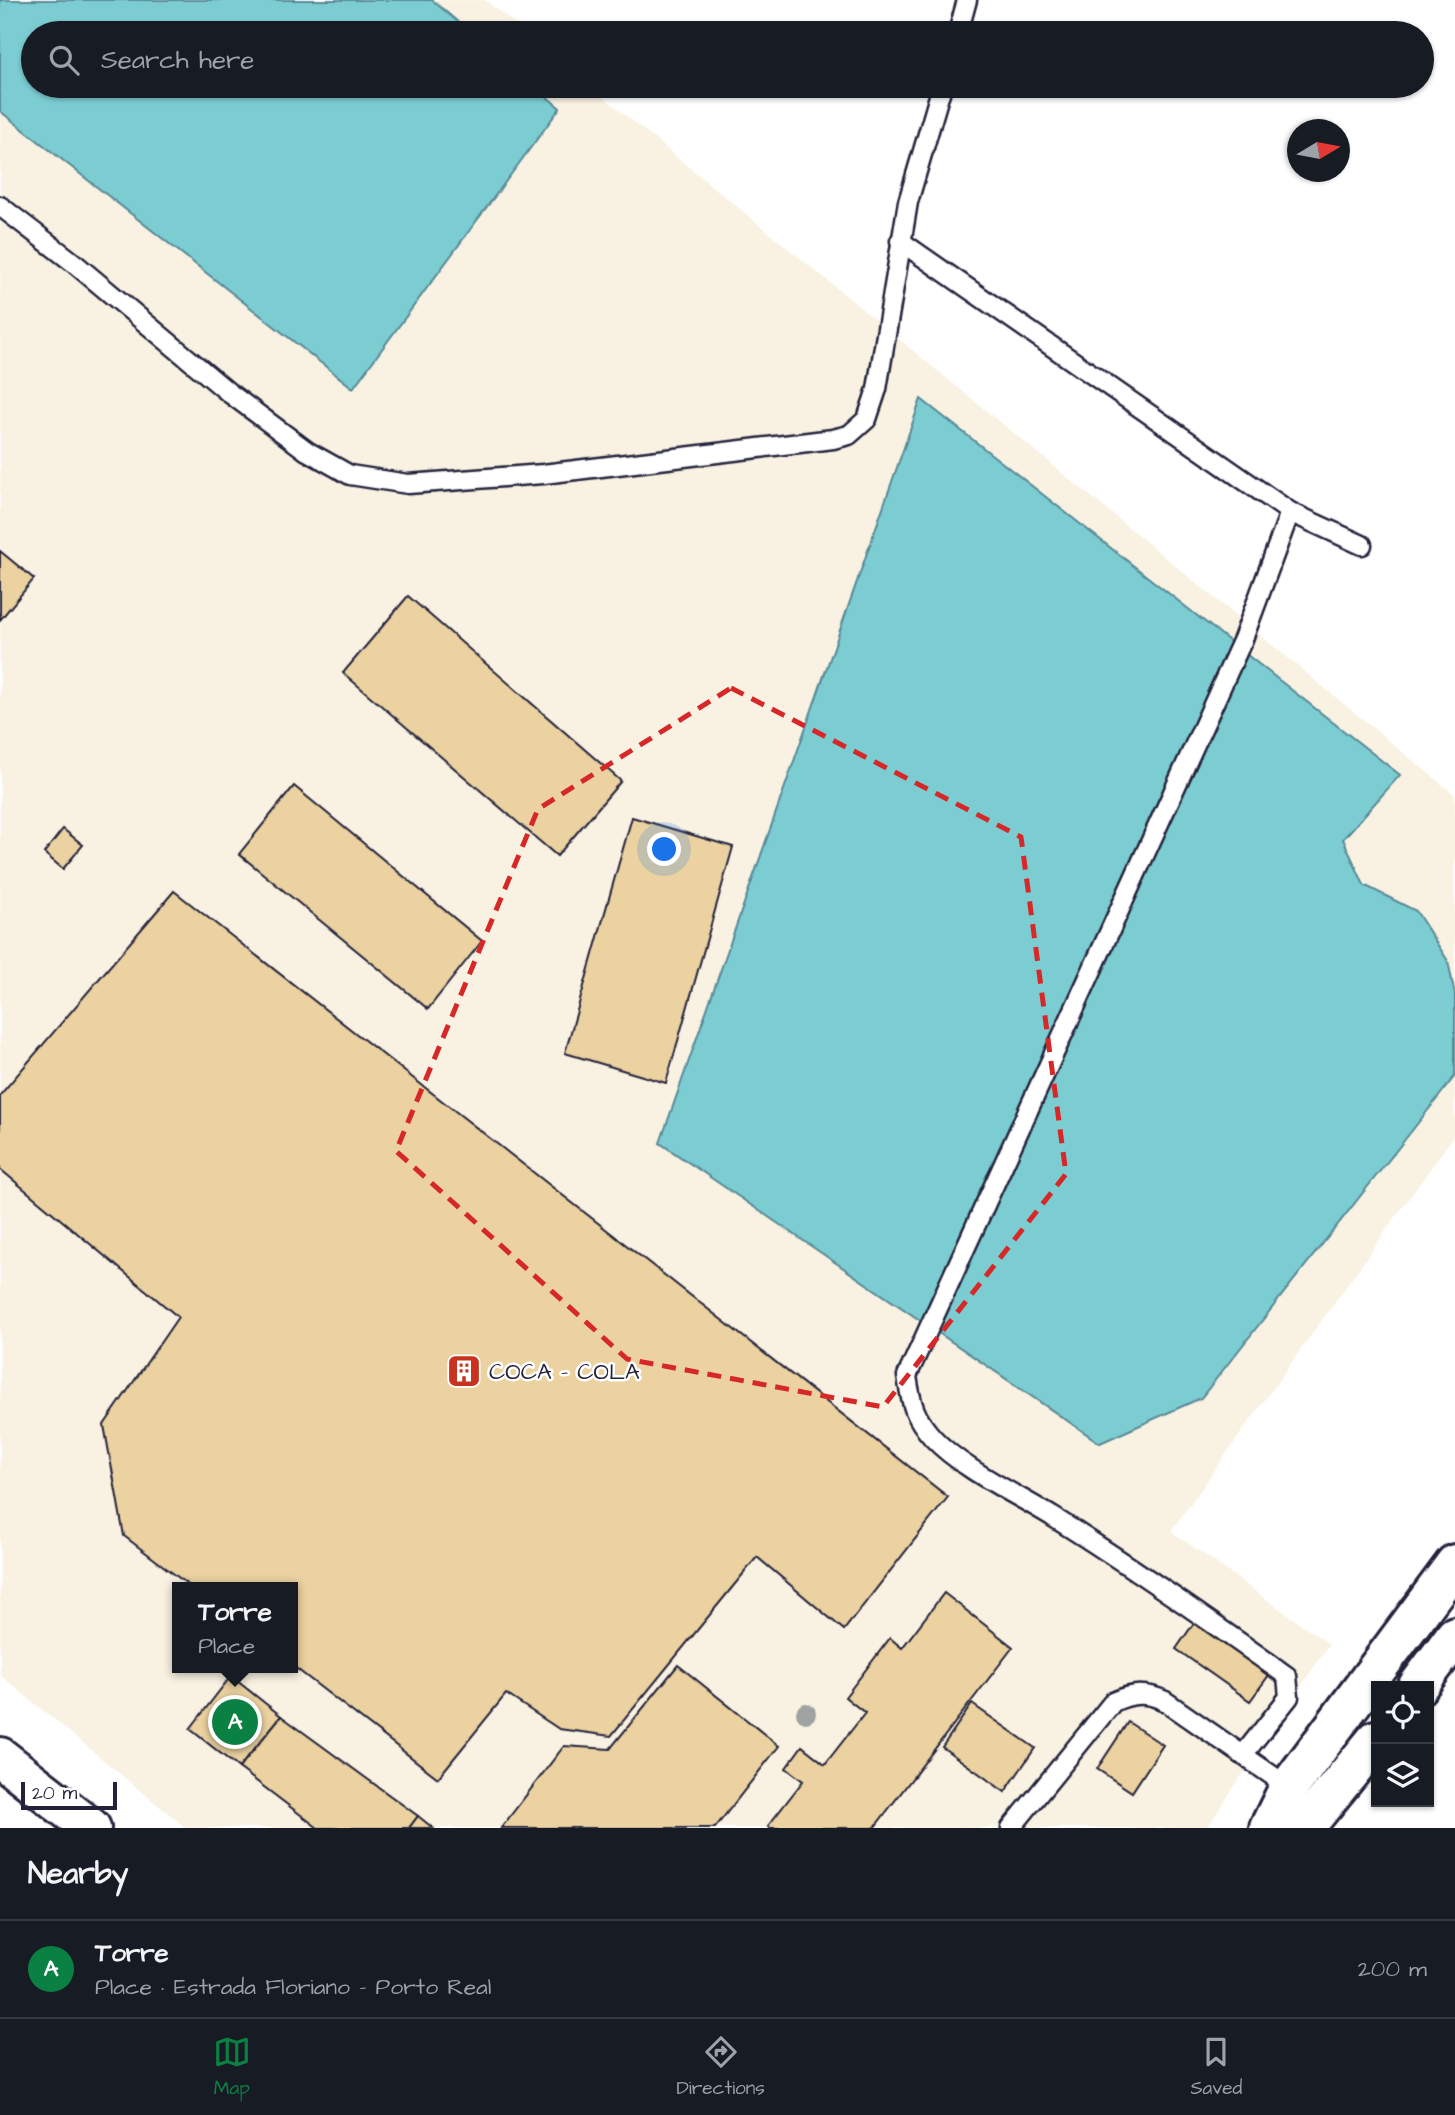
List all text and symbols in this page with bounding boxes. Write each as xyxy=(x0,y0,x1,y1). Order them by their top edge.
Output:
search box xyxy=(21,21,1434,98)
icon: search xyxy=(45,41,83,79)
text: Search here xyxy=(101,42,254,78)
north arrow xyxy=(1287,119,1350,182)
your location xyxy=(647,832,681,866)
building icon: COCA - COLA xyxy=(445,1352,483,1390)
place label: COCA - COLA xyxy=(489,1356,640,1388)
popup xyxy=(172,1582,298,1673)
text: Torre xyxy=(198,1594,272,1630)
text: Place xyxy=(198,1630,255,1662)
map controls xyxy=(1371,1681,1434,1807)
button: locate xyxy=(1371,1681,1434,1744)
pin: A xyxy=(212,1696,258,1748)
button: layers xyxy=(1371,1744,1434,1807)
scale bar xyxy=(21,1779,117,1811)
text: 20 m xyxy=(32,1780,77,1807)
text: Nearby xyxy=(28,1853,128,1895)
text: Torre xyxy=(95,1935,169,1971)
text: A xyxy=(44,1953,58,1985)
text: 200 m xyxy=(1358,1953,1427,1985)
text: Place · Estrada Floriano - Porto Real xyxy=(95,1971,491,2003)
tab: Map xyxy=(213,2033,251,2102)
tab: Directions xyxy=(676,2033,765,2102)
tab: Saved xyxy=(1190,2033,1242,2102)

